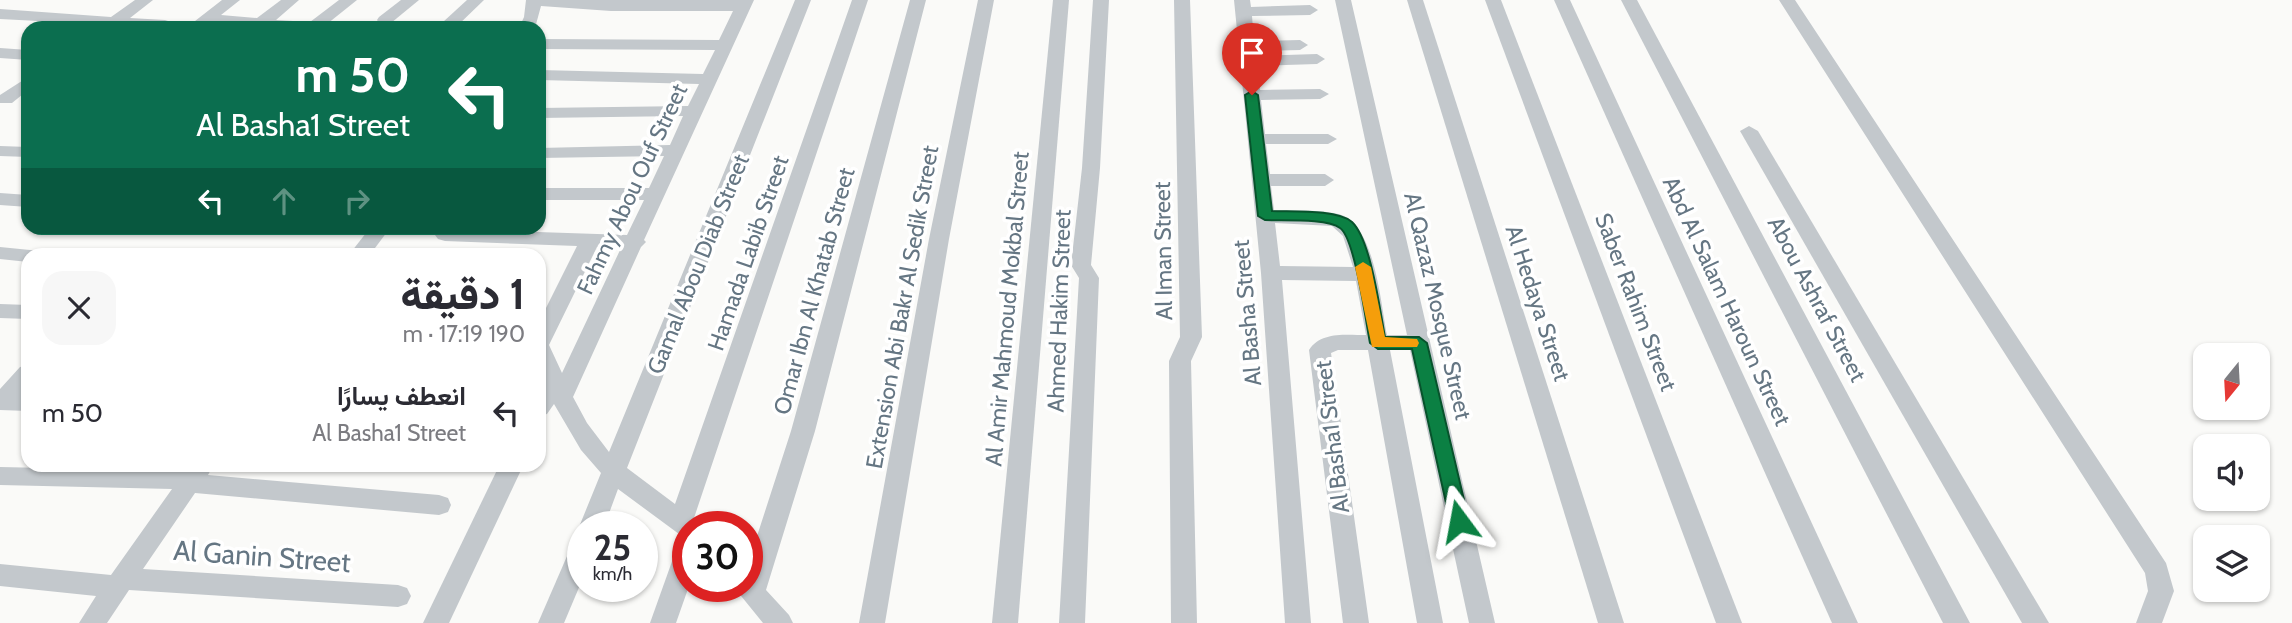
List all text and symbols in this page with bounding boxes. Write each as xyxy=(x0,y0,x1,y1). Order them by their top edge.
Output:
pin xyxy=(1222,23,1282,95)
icon: arrive xyxy=(1233,34,1271,72)
text: 50 m xyxy=(295,45,410,104)
icon: left xyxy=(434,49,525,140)
street label: Fahmy Abou Ouf Street xyxy=(571,79,693,299)
text: Al Basha1 Street xyxy=(196,105,410,144)
street label: Extension Abi Bakr Al Sedik Street xyxy=(860,143,944,471)
street label: Gamal Abou Diab Street xyxy=(641,150,755,378)
street label: Al Amir Mahmoud Mokbal Street xyxy=(979,150,1035,468)
street label: Hamada Labib Street xyxy=(701,152,795,354)
street label: Omar Ibn Al Khatab Street xyxy=(768,164,861,417)
street label: Abd Al Salam Haroun Street xyxy=(1657,172,1797,430)
street label: Al Iman Street xyxy=(1148,181,1178,321)
icon: left xyxy=(192,182,230,220)
icon: ahead xyxy=(265,182,303,220)
icon: right xyxy=(338,182,376,220)
street label: Al Qazaz Mosque Street xyxy=(1398,190,1478,423)
street label: Ahmed Hakim Street xyxy=(1041,209,1077,413)
street label: Saber Rahim Street xyxy=(1589,209,1683,395)
street label: Abou Ashraf Street xyxy=(1762,212,1872,387)
street label: Al Hedaya Street xyxy=(1500,221,1576,385)
street label: Al Basha Street xyxy=(1227,238,1267,387)
text: 1 دقيقة xyxy=(401,268,525,320)
button: close xyxy=(42,271,116,345)
text: 190 m · 17:19 xyxy=(403,320,525,348)
north arrow xyxy=(2193,343,2270,420)
map controls xyxy=(2193,343,2270,602)
street label: Al Basha1 Street xyxy=(1309,359,1355,515)
text: انعطف يسارًا xyxy=(337,380,466,412)
icon: left xyxy=(487,394,525,432)
text: 50 m xyxy=(42,397,103,429)
text: Al Basha1 Street xyxy=(312,419,466,447)
button: sound xyxy=(2193,434,2270,511)
position arrow xyxy=(1422,484,1496,558)
speed limit sign: 30 xyxy=(672,511,763,602)
button: layers xyxy=(2193,525,2270,602)
text: 25 xyxy=(594,526,631,569)
street label: Al Ganin Street xyxy=(172,533,352,579)
text: km/h xyxy=(593,563,632,585)

